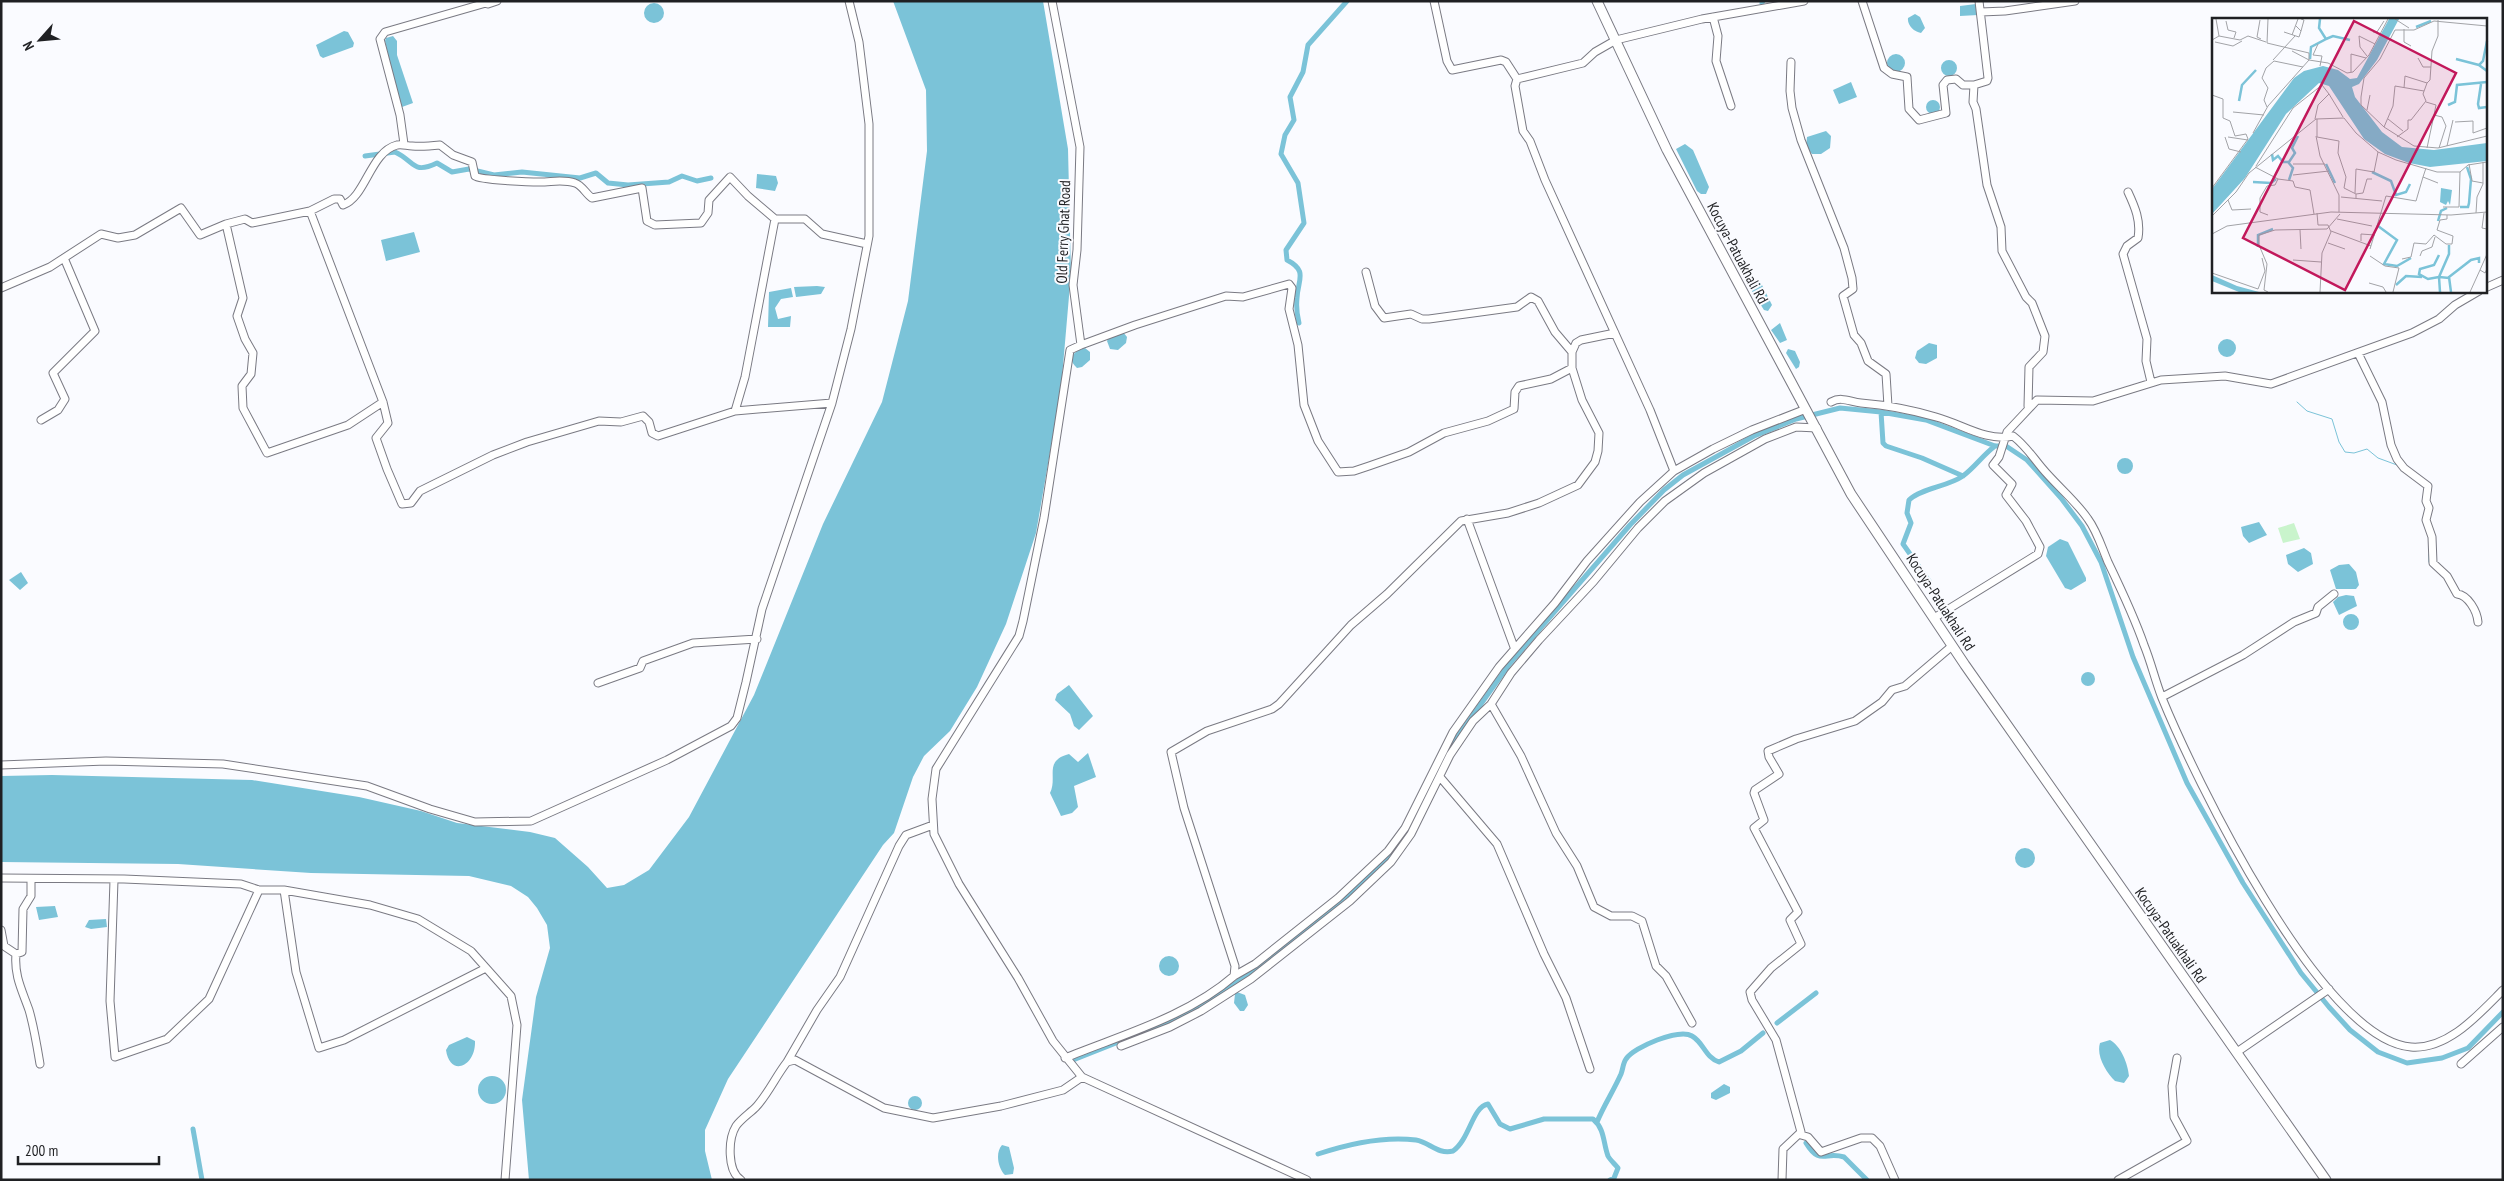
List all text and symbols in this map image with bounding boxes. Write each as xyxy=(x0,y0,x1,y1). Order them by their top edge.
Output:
north arrow xyxy=(15,15,65,65)
inset map xyxy=(2212,18,2486,292)
text: N xyxy=(19,38,38,53)
street label: Old Ferry Ghat Road xyxy=(1052,180,1074,284)
street label: Kocuya-Patuakhali Rd xyxy=(1703,199,1773,307)
street label: Kocuya-Patuakhali Rd xyxy=(1902,550,1980,654)
street label: Kocuya-Patuakhali Rd xyxy=(2131,884,2211,986)
scale bar xyxy=(18,1134,159,1166)
text: 200 m xyxy=(25,1141,58,1160)

